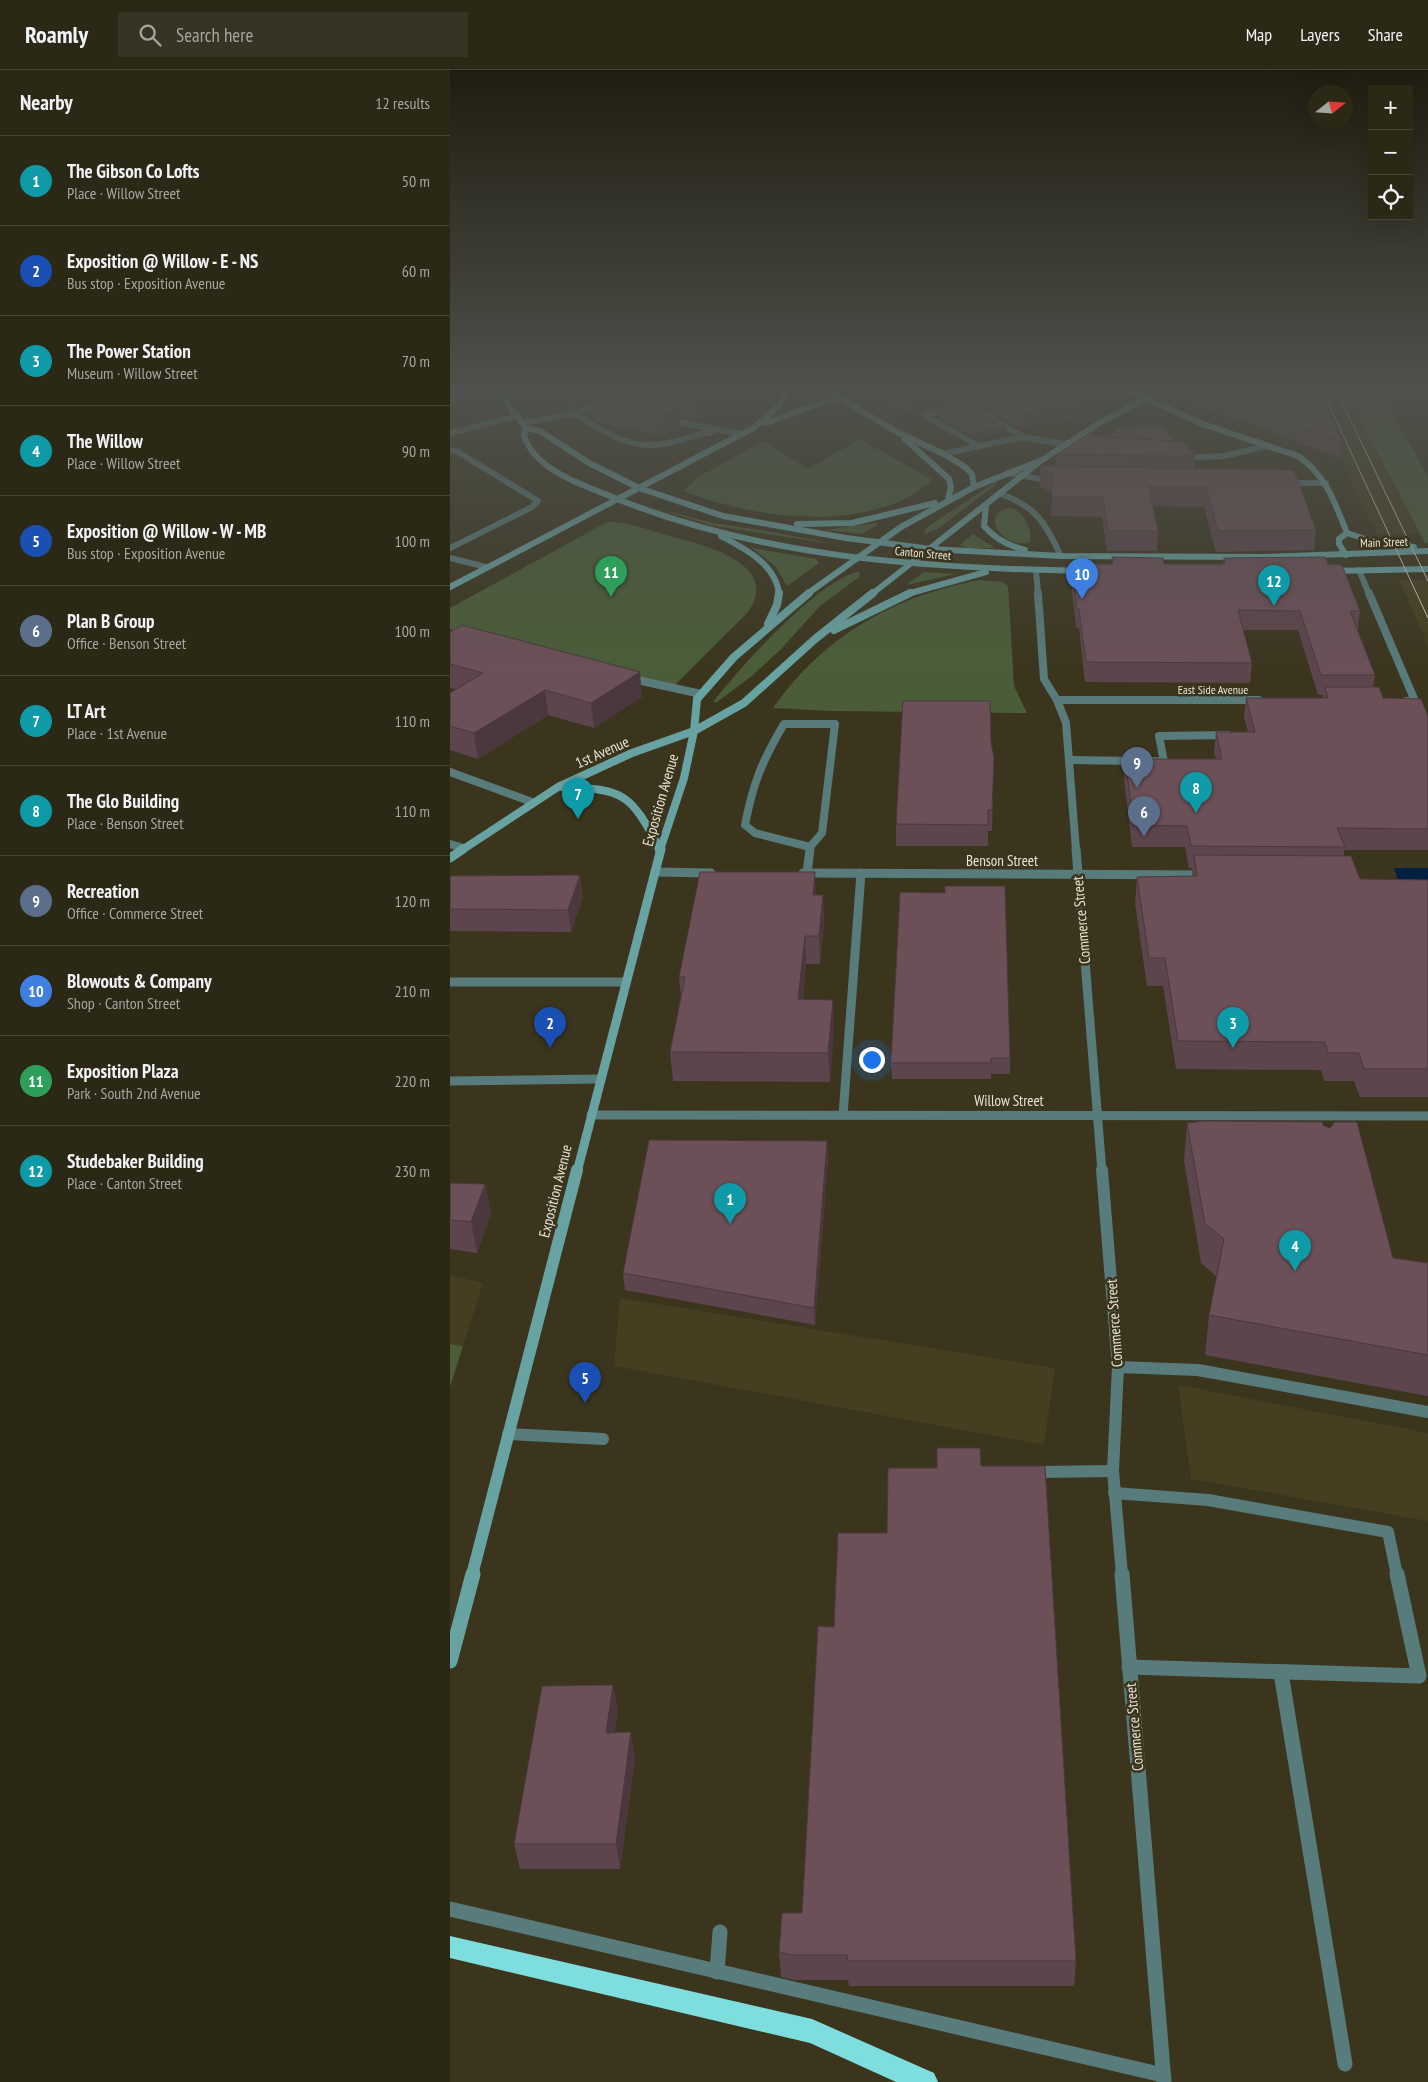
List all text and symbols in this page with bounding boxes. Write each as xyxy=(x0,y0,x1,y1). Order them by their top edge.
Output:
search box xyxy=(118,12,468,57)
text: Roamly xyxy=(25,19,88,50)
icon: search xyxy=(136,21,164,49)
text: Search here xyxy=(176,23,253,47)
text: Map xyxy=(1246,23,1272,46)
text: Layers xyxy=(1300,23,1340,46)
text: Share xyxy=(1368,23,1403,46)
north arrow xyxy=(1308,85,1353,130)
map controls xyxy=(1368,85,1413,220)
button: + xyxy=(1368,85,1413,130)
text: Nearby xyxy=(20,89,73,116)
text: 12 results xyxy=(375,93,430,113)
button: − xyxy=(1368,130,1413,175)
text: The Gibson Co Lofts xyxy=(67,159,199,183)
text: 1 xyxy=(32,171,40,191)
text: 50 m xyxy=(402,171,430,191)
button: locate xyxy=(1368,175,1413,220)
text: Place · Willow Street xyxy=(67,183,180,203)
text: Exposition @ Willow - E - NS xyxy=(67,249,258,273)
text: 2 xyxy=(32,261,40,281)
text: 60 m xyxy=(402,261,430,281)
text: Bus stop · Exposition Avenue xyxy=(67,273,225,293)
text: The Power Station xyxy=(67,339,191,363)
text: 3 xyxy=(32,351,40,371)
text: 70 m xyxy=(402,351,430,371)
text: Museum · Willow Street xyxy=(67,363,198,383)
text: The Willow xyxy=(67,429,143,453)
text: 4 xyxy=(32,441,40,461)
text: 90 m xyxy=(402,441,430,461)
text: Place · Willow Street xyxy=(67,453,180,473)
text: Exposition @ Willow - W - MB xyxy=(67,519,266,543)
text: 5 xyxy=(32,531,40,551)
text: 100 m xyxy=(395,531,430,551)
street label: Main Street xyxy=(1360,534,1409,550)
text: Bus stop · Exposition Avenue xyxy=(67,543,225,563)
street label: Canton Street xyxy=(894,543,952,563)
pin: 11 xyxy=(595,556,627,597)
pin: 10 xyxy=(1066,558,1098,599)
pin: 12 xyxy=(1258,565,1290,606)
text: Plan B Group xyxy=(67,609,154,633)
text: 6 xyxy=(32,621,40,641)
text: 100 m xyxy=(395,621,430,641)
text: Office · Benson Street xyxy=(67,633,186,653)
street label: East Side Avenue xyxy=(1178,682,1248,697)
text: LT Art xyxy=(67,699,106,723)
text: 7 xyxy=(32,711,40,731)
text: 110 m xyxy=(395,711,430,731)
text: Place · 1st Avenue xyxy=(67,723,167,743)
street label: 1st Avenue xyxy=(572,732,632,772)
pin: 9 xyxy=(1121,747,1153,788)
street label: Exposition Avenue xyxy=(638,752,682,848)
pin: 8 xyxy=(1180,772,1212,813)
pin: 7 xyxy=(562,778,594,819)
text: The Glo Building xyxy=(67,789,179,813)
pin: 6 xyxy=(1128,796,1160,837)
text: 8 xyxy=(32,801,40,821)
text: 110 m xyxy=(395,801,430,821)
text: Place · Benson Street xyxy=(67,813,184,833)
street label: Benson Street xyxy=(966,851,1038,870)
street label: Commerce Street xyxy=(1068,875,1094,965)
text: Recreation xyxy=(67,879,139,903)
text: 9 xyxy=(32,891,40,911)
text: 120 m xyxy=(395,891,430,911)
text: Office · Commerce Street xyxy=(67,903,203,923)
text: Blowouts & Company xyxy=(67,969,212,993)
text: 10 xyxy=(28,981,44,1001)
text: 210 m xyxy=(395,981,430,1001)
text: Shop · Canton Street xyxy=(67,993,180,1013)
pin: 2 xyxy=(534,1007,566,1048)
pin: 3 xyxy=(1217,1007,1249,1048)
your location xyxy=(859,1047,885,1073)
text: Exposition Plaza xyxy=(67,1059,179,1083)
text: 11 xyxy=(28,1071,44,1091)
text: 220 m xyxy=(395,1071,430,1091)
text: Park · South 2nd Avenue xyxy=(67,1083,201,1103)
street label: Willow Street xyxy=(974,1091,1044,1110)
street label: Exposition Avenue xyxy=(534,1143,576,1239)
text: Studebaker Building xyxy=(67,1149,204,1173)
text: 12 xyxy=(28,1161,44,1181)
text: 230 m xyxy=(395,1161,430,1181)
text: Place · Canton Street xyxy=(67,1173,182,1193)
pin: 1 xyxy=(714,1183,746,1224)
pin: 4 xyxy=(1279,1230,1311,1271)
street label: Commerce Street xyxy=(1101,1278,1127,1368)
pin: 5 xyxy=(569,1362,601,1403)
street label: Commerce Street xyxy=(1121,1682,1147,1772)

